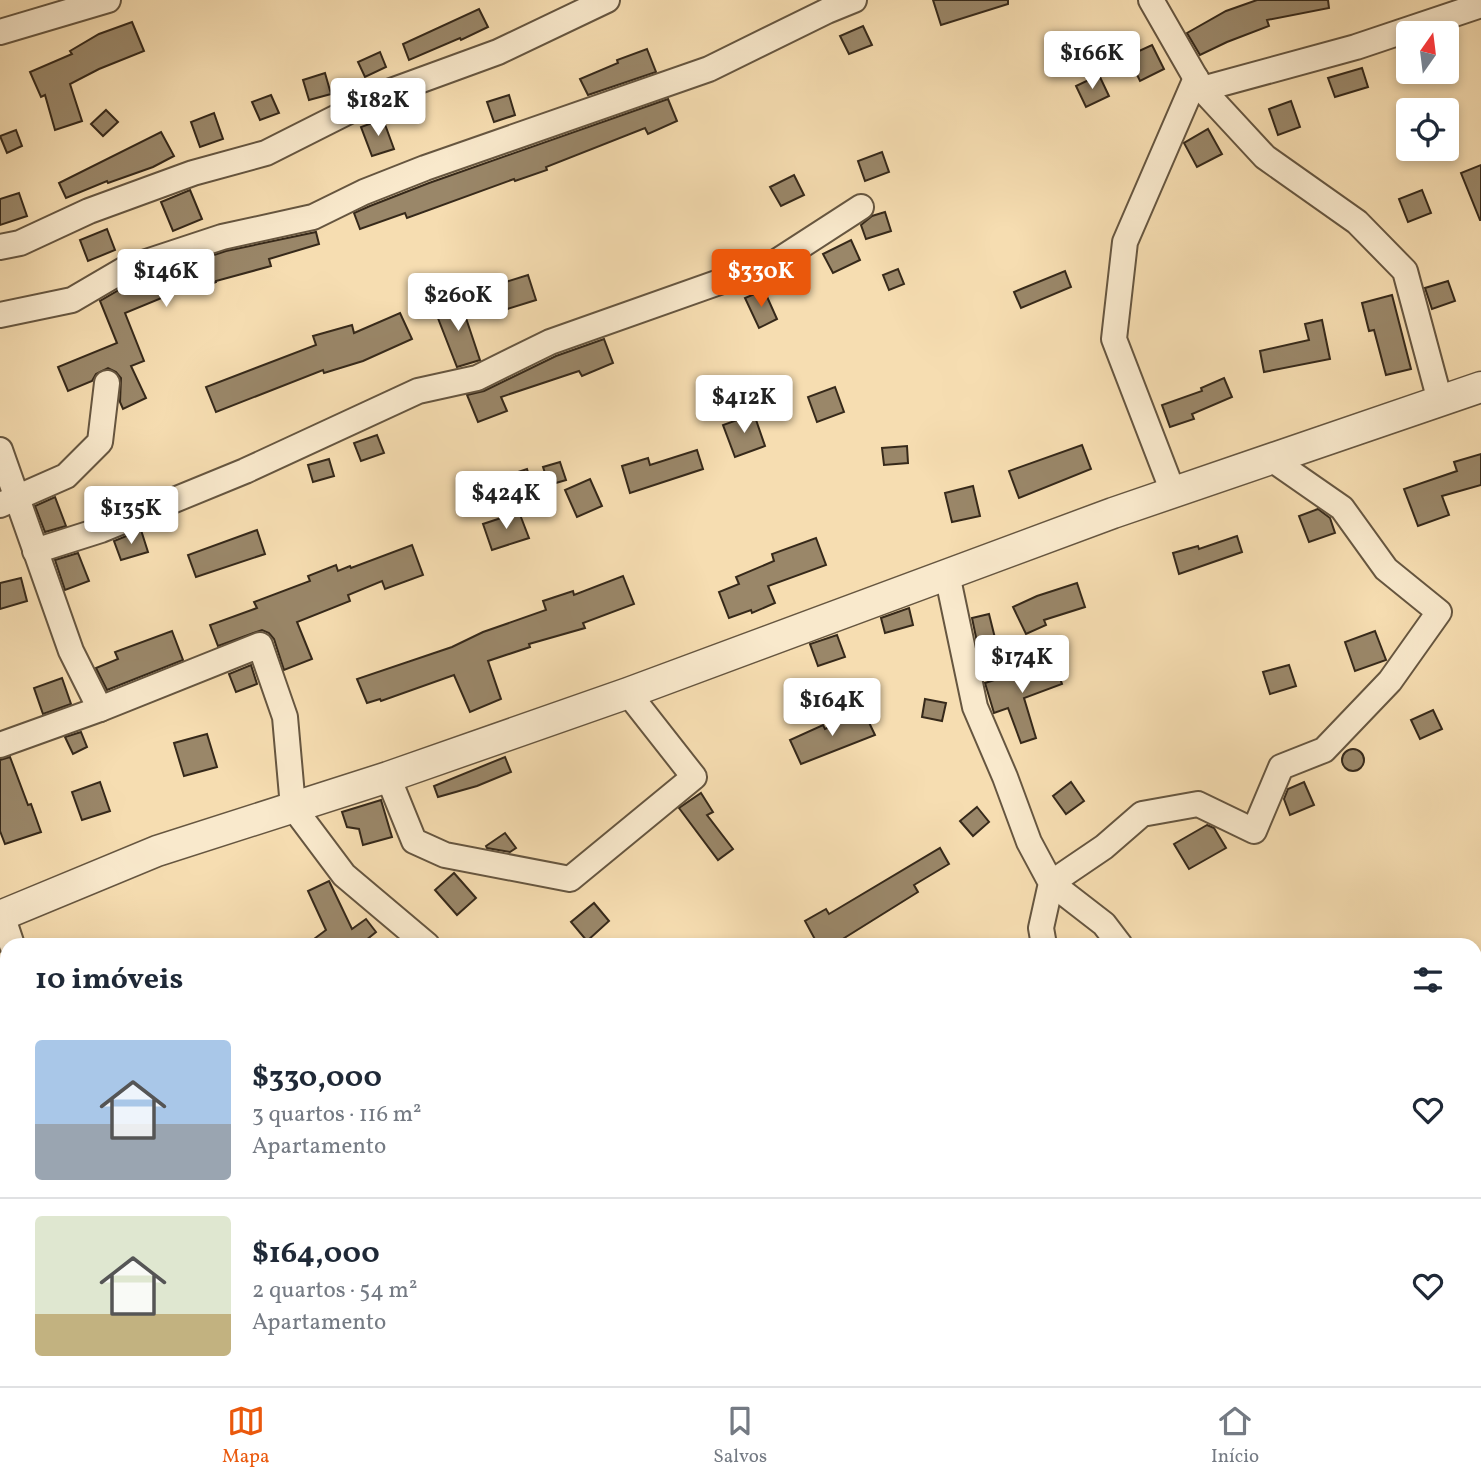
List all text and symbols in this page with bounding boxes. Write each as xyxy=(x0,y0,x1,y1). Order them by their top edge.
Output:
north arrow xyxy=(1396,21,1460,84)
map controls xyxy=(1396,21,1459,161)
pin: $166K xyxy=(1043,32,1141,91)
text: $166K xyxy=(1060,38,1124,70)
pin: $182K xyxy=(329,78,427,138)
text: $182K xyxy=(347,85,410,117)
button: locate xyxy=(1396,98,1459,161)
pin: $146K xyxy=(117,250,215,309)
pin: $330K xyxy=(712,250,810,309)
text: $146K xyxy=(133,256,199,288)
text: $330K xyxy=(728,256,794,288)
pin: $260K xyxy=(409,274,507,333)
text: $260K xyxy=(424,280,492,312)
pin: $412K xyxy=(695,376,793,435)
text: $412K xyxy=(712,382,776,414)
pin: $424K xyxy=(457,472,555,531)
text: $424K xyxy=(472,478,541,510)
pin: $135K xyxy=(82,486,180,546)
text: $135K xyxy=(100,493,162,525)
pin: $174K xyxy=(973,636,1071,695)
text: $174K xyxy=(991,642,1053,674)
pin: $164K xyxy=(783,678,881,738)
text: $164K xyxy=(800,685,864,717)
text: 10 imóveis xyxy=(35,959,183,1001)
icon: filters xyxy=(1409,961,1447,999)
text: $330,000 xyxy=(252,1057,382,1099)
icon: home xyxy=(91,1068,175,1152)
icon: heart xyxy=(1409,1091,1447,1129)
text: 3 quartos · 116 m² xyxy=(252,1099,422,1131)
text: Apartamento xyxy=(252,1131,386,1163)
text: $164,000 xyxy=(252,1233,380,1275)
icon: home xyxy=(91,1244,175,1328)
icon: heart xyxy=(1409,1267,1447,1305)
text: 2 quartos · 54 m² xyxy=(252,1275,417,1307)
text: Apartamento xyxy=(252,1307,386,1339)
tab: Mapa xyxy=(222,1402,269,1470)
tab: Salvos xyxy=(713,1402,767,1470)
tab: Início xyxy=(1211,1402,1259,1470)

